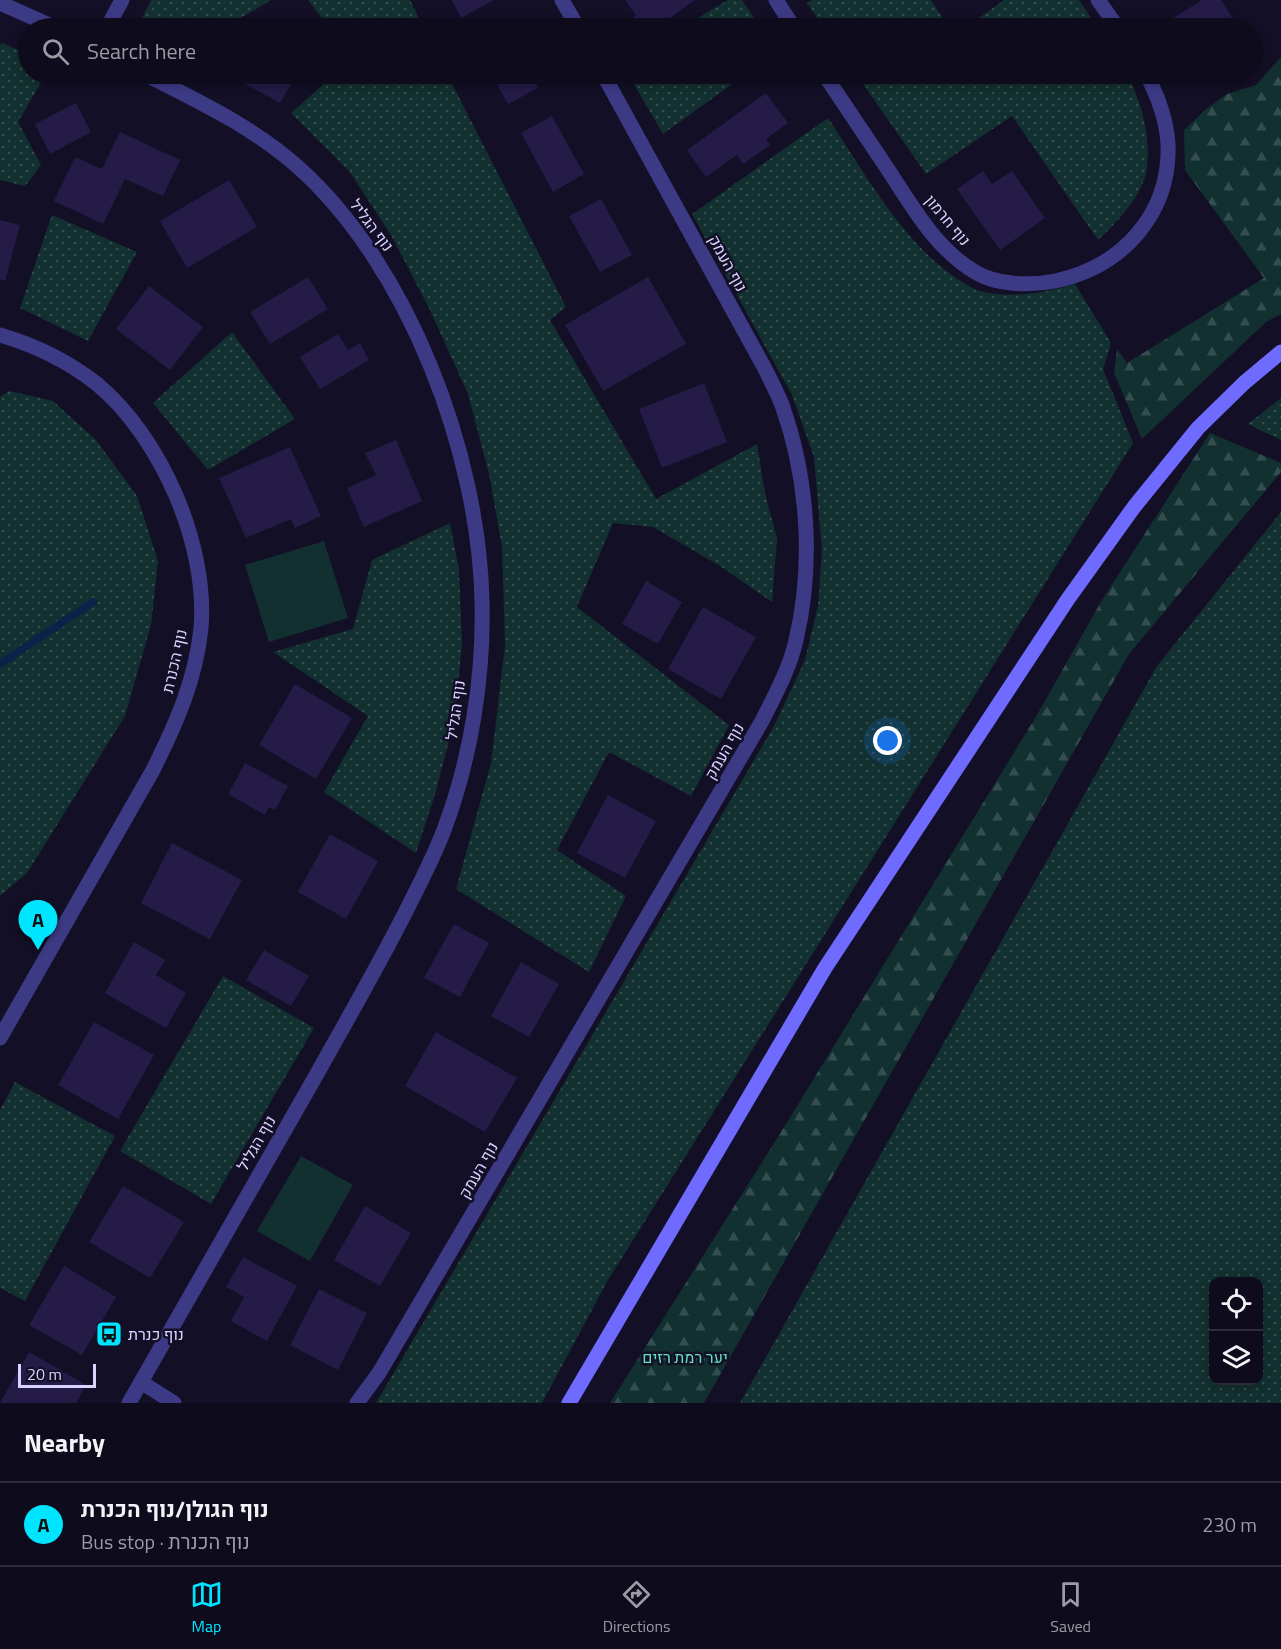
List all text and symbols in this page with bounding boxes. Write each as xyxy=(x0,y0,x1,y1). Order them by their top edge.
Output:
search box xyxy=(18,18,1263,84)
text: Search here xyxy=(87,34,196,68)
icon: search xyxy=(39,35,72,68)
street label: נוף חרמון xyxy=(919,189,977,251)
street label: נוף הגליל xyxy=(344,194,400,256)
street label: נוף העמק xyxy=(702,230,754,296)
street label: נוף הכנרת xyxy=(155,627,193,695)
street label: נוף הגליל xyxy=(439,678,471,742)
street label: נוף העמק xyxy=(698,718,750,784)
your location xyxy=(873,726,902,755)
pin: A xyxy=(18,900,57,950)
street label: נוף הגליל xyxy=(231,1111,281,1175)
street label: נוף העמק xyxy=(452,1137,504,1203)
map controls xyxy=(1209,1277,1263,1385)
button: locate xyxy=(1209,1277,1263,1331)
bus stop icon: נוף כנרת xyxy=(94,1319,124,1349)
place label: נוף כנרת xyxy=(128,1322,184,1346)
button: layers xyxy=(1209,1331,1263,1385)
park label: יער רמת רזים xyxy=(642,1345,728,1369)
scale bar xyxy=(18,1361,96,1388)
text: 20 m xyxy=(27,1362,62,1386)
text: Nearby xyxy=(24,1423,105,1462)
text: נוף הגולן/נוף הכנרת xyxy=(81,1492,269,1526)
text: A xyxy=(37,1509,50,1540)
text: 230 m xyxy=(1202,1509,1257,1540)
text: Bus stop · נוף הכנרת xyxy=(81,1526,250,1557)
tab: Map xyxy=(190,1578,223,1638)
tab: Directions xyxy=(603,1578,671,1638)
tab: Saved xyxy=(1050,1578,1091,1638)

